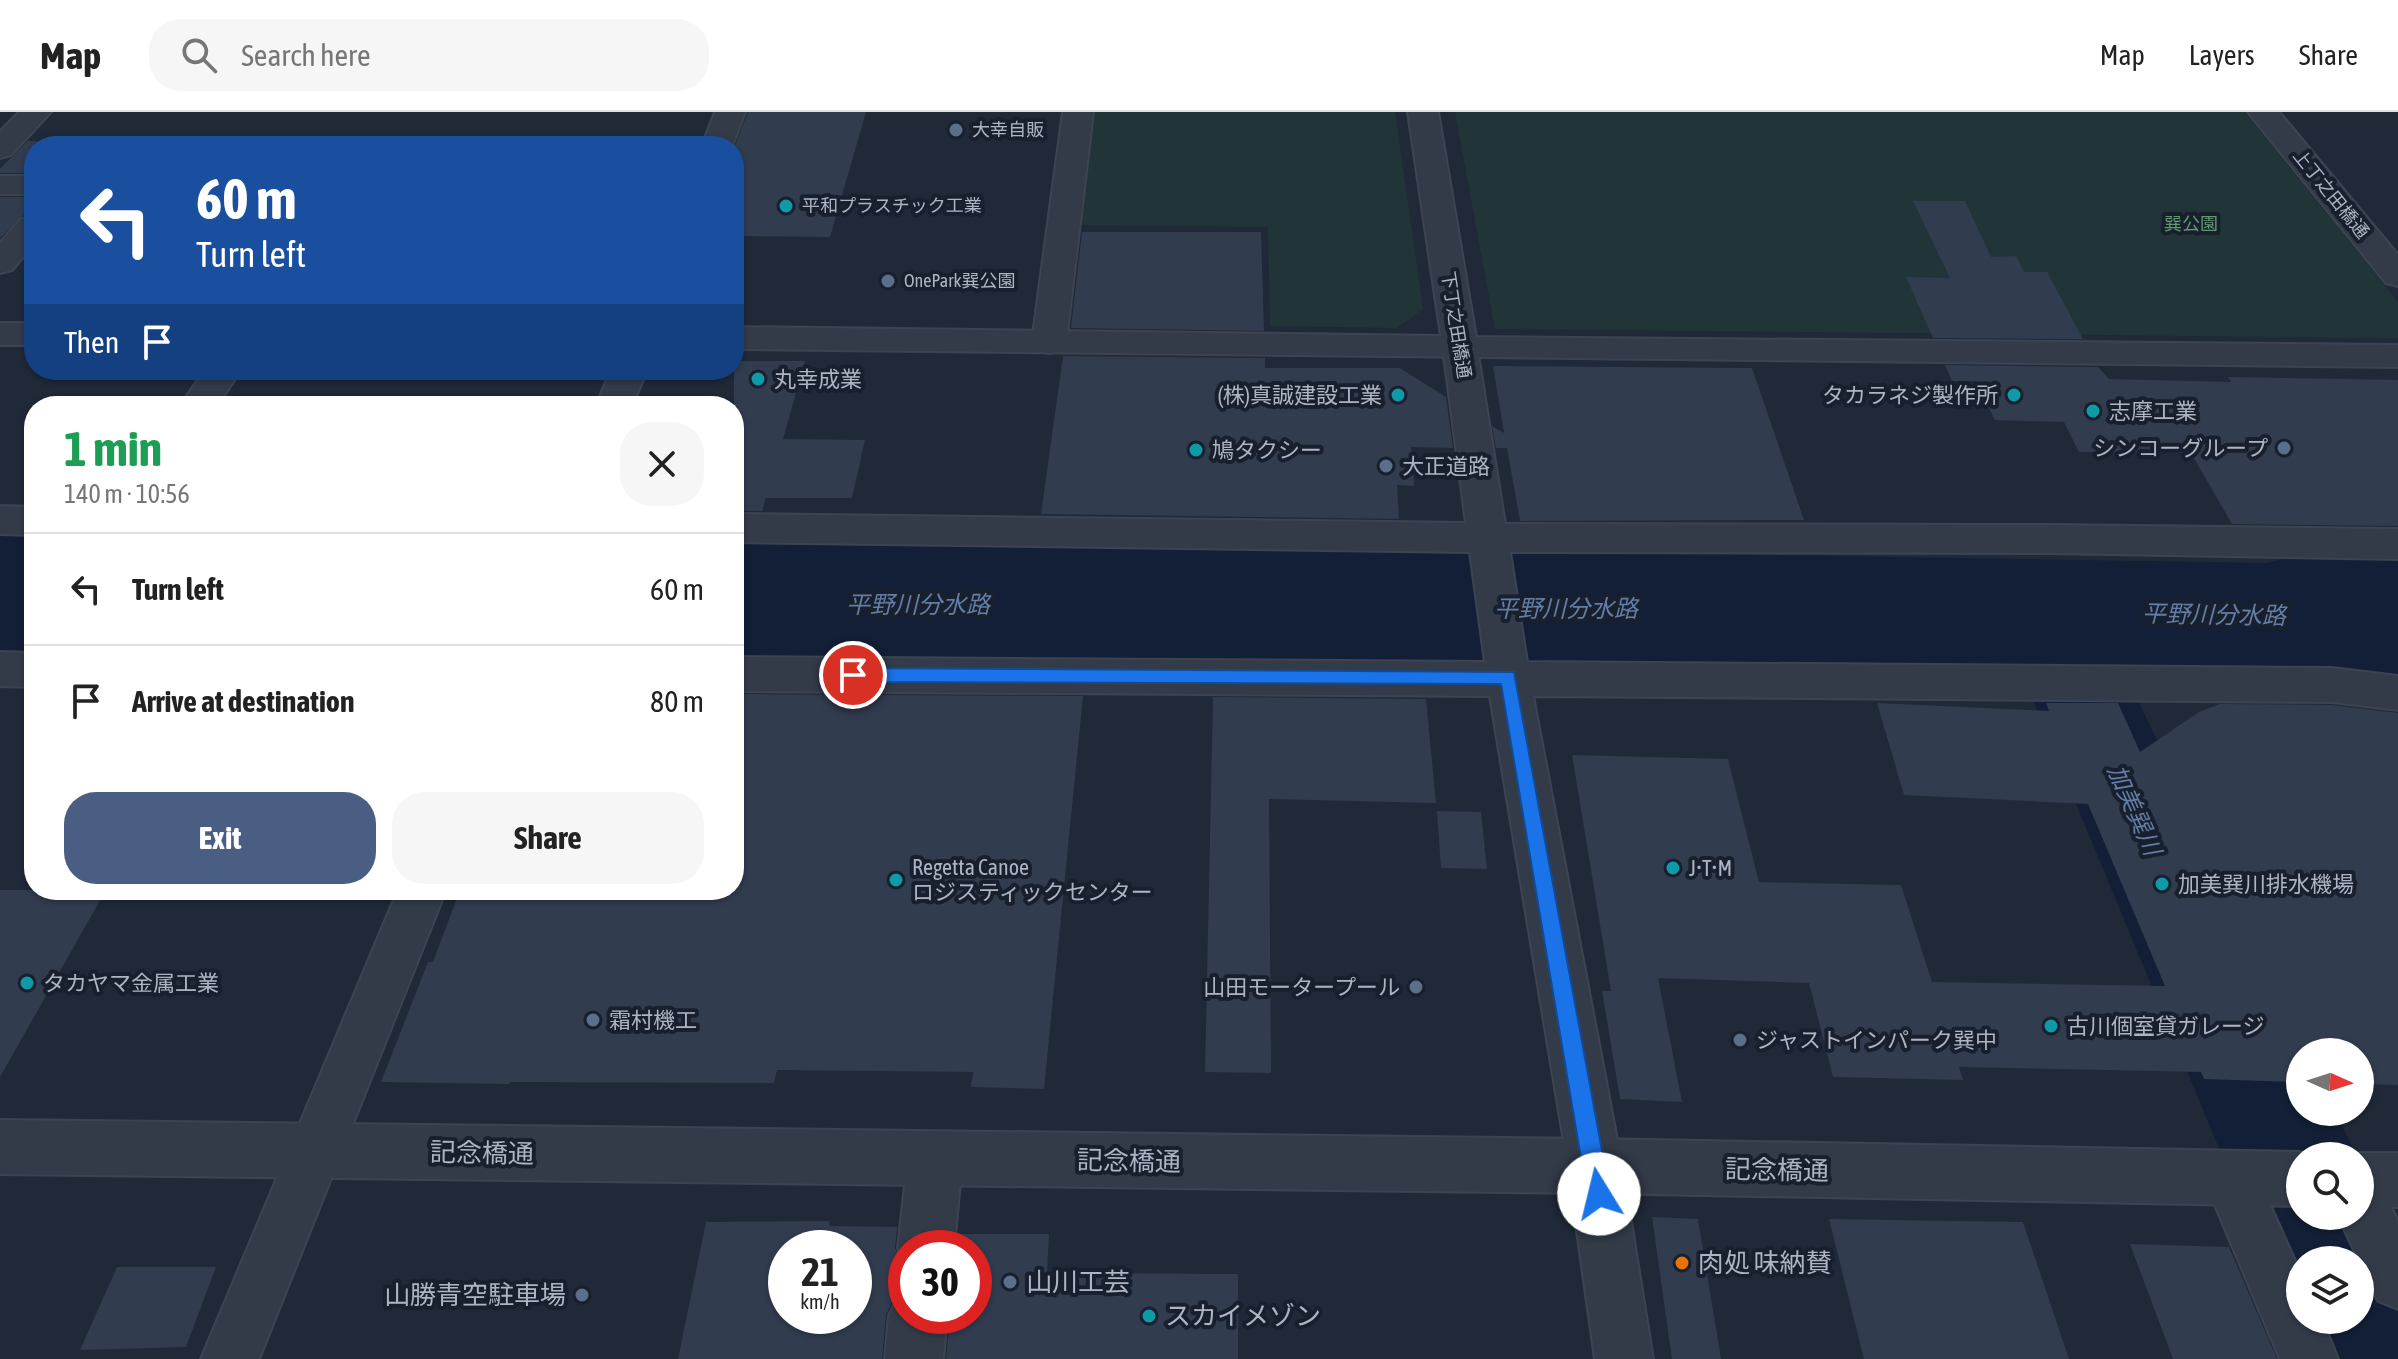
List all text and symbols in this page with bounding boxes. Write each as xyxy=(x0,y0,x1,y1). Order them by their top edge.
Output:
search box xyxy=(149,19,709,91)
icon: search xyxy=(177,33,221,77)
text: Map xyxy=(40,34,101,77)
text: Search here xyxy=(241,38,371,72)
text: Map xyxy=(2100,39,2145,71)
text: Layers xyxy=(2189,39,2255,71)
text: Share xyxy=(2299,39,2358,71)
place label: 大幸自販 xyxy=(972,119,1044,140)
marker: 大幸自販 xyxy=(947,121,965,139)
street label: 上丁之田橋通 xyxy=(2289,145,2374,242)
text: 60 m xyxy=(196,167,297,231)
icon: left xyxy=(64,168,168,272)
place label: 平和プラスチック工業 xyxy=(802,195,982,216)
marker: 平和プラスチック工業 xyxy=(777,197,795,215)
park label: 巽公園 xyxy=(2164,213,2218,234)
text: Turn left xyxy=(196,233,306,275)
place label: OnePark巽公園 xyxy=(904,270,1015,291)
street label: 下丁之田橋通 xyxy=(1438,270,1475,380)
marker: OnePark巽公園 xyxy=(879,272,897,290)
icon: arrive xyxy=(135,320,179,364)
text: Then xyxy=(64,325,119,359)
place label: 丸幸成業 xyxy=(774,366,862,392)
marker: 丸幸成業 xyxy=(749,370,767,388)
place label: (株)真誠建設工業 xyxy=(1217,382,1382,408)
place label: タカラネジ製作所 xyxy=(1822,382,1998,408)
marker: (株)真誠建設工業 xyxy=(1389,386,1407,404)
marker: タカラネジ製作所 xyxy=(2005,386,2023,404)
place label: 志摩工業 xyxy=(2109,398,2197,424)
marker: 志摩工業 xyxy=(2084,402,2102,420)
text: 1 min xyxy=(64,421,162,476)
button: close xyxy=(620,422,704,506)
place label: シンコーグループ xyxy=(2093,435,2268,461)
place label: 鳩タクシー xyxy=(1212,437,1322,463)
marker: シンコーグループ xyxy=(2275,439,2293,457)
marker: 鳩タクシー xyxy=(1187,441,1205,459)
place label: 大正道路 xyxy=(1402,453,1490,479)
marker: 大正道路 xyxy=(1377,457,1395,475)
text: 140 m · 10:56 xyxy=(64,479,190,509)
icon: left xyxy=(64,567,108,611)
text: Turn left xyxy=(132,572,224,606)
text: 60 m xyxy=(650,572,704,606)
water label: 平野川分水路 xyxy=(846,591,992,618)
water label: 平野川分水路 xyxy=(1494,595,1640,622)
water label: 平野川分水路 xyxy=(2142,600,2288,629)
pin xyxy=(819,641,887,709)
icon: arrive xyxy=(831,653,875,697)
icon: arrive xyxy=(64,679,108,723)
text: Arrive at destination xyxy=(132,684,354,718)
text: 80 m xyxy=(650,684,704,718)
water label: 加美巽川 xyxy=(2103,760,2168,862)
button: Exit xyxy=(64,792,376,884)
button: Share xyxy=(392,792,704,884)
place label: Regetta Canoe ロジスティックセンター xyxy=(912,854,1153,905)
place label: J•T•M xyxy=(1689,855,1732,881)
marker: J•T•M xyxy=(1664,859,1682,877)
marker: Regetta Canoe ロジスティックセンター xyxy=(887,871,905,889)
place label: 加美巽川排水機場 xyxy=(2178,871,2354,897)
marker: 加美巽川排水機場 xyxy=(2153,875,2171,893)
place label: タカヤマ金属工業 xyxy=(43,970,219,996)
marker: タカヤマ金属工業 xyxy=(18,974,36,992)
place label: 山田モータープール xyxy=(1203,974,1400,1000)
marker: 山田モータープール xyxy=(1407,978,1425,996)
place label: 霜村機工 xyxy=(609,1007,697,1033)
marker: 霜村機工 xyxy=(584,1011,602,1029)
place label: 古川個室貸ガレージ xyxy=(2067,1013,2265,1039)
marker: 古川個室貸ガレージ xyxy=(2042,1017,2060,1035)
place label: ジャストインパーク巽中 xyxy=(1756,1027,1997,1053)
marker: ジャストインパーク巽中 xyxy=(1731,1031,1749,1049)
north arrow xyxy=(2286,1038,2374,1126)
map controls xyxy=(2286,1038,2374,1334)
street label: 記念橋通 xyxy=(430,1137,534,1169)
button: search xyxy=(2286,1142,2374,1230)
street label: 記念橋通 xyxy=(1077,1145,1181,1177)
position arrow xyxy=(1557,1152,1641,1236)
street label: 記念橋通 xyxy=(1725,1154,1829,1186)
speed limit sign: 30 xyxy=(888,1230,992,1334)
button: layers xyxy=(2286,1246,2374,1334)
place label: 肉処 味納賛 xyxy=(1698,1248,1832,1278)
text: 21 xyxy=(801,1249,839,1294)
marker: 肉処 味納賛 xyxy=(1673,1254,1691,1272)
place label: 山川工芸 xyxy=(1026,1267,1130,1297)
marker: 山川工芸 xyxy=(1001,1273,1019,1291)
place label: 山勝青空駐車場 xyxy=(384,1280,566,1310)
marker: 山勝青空駐車場 xyxy=(573,1286,591,1304)
text: km/h xyxy=(800,1290,840,1313)
place label: スカイメゾン xyxy=(1165,1301,1321,1331)
marker: スカイメゾン xyxy=(1140,1307,1158,1325)

